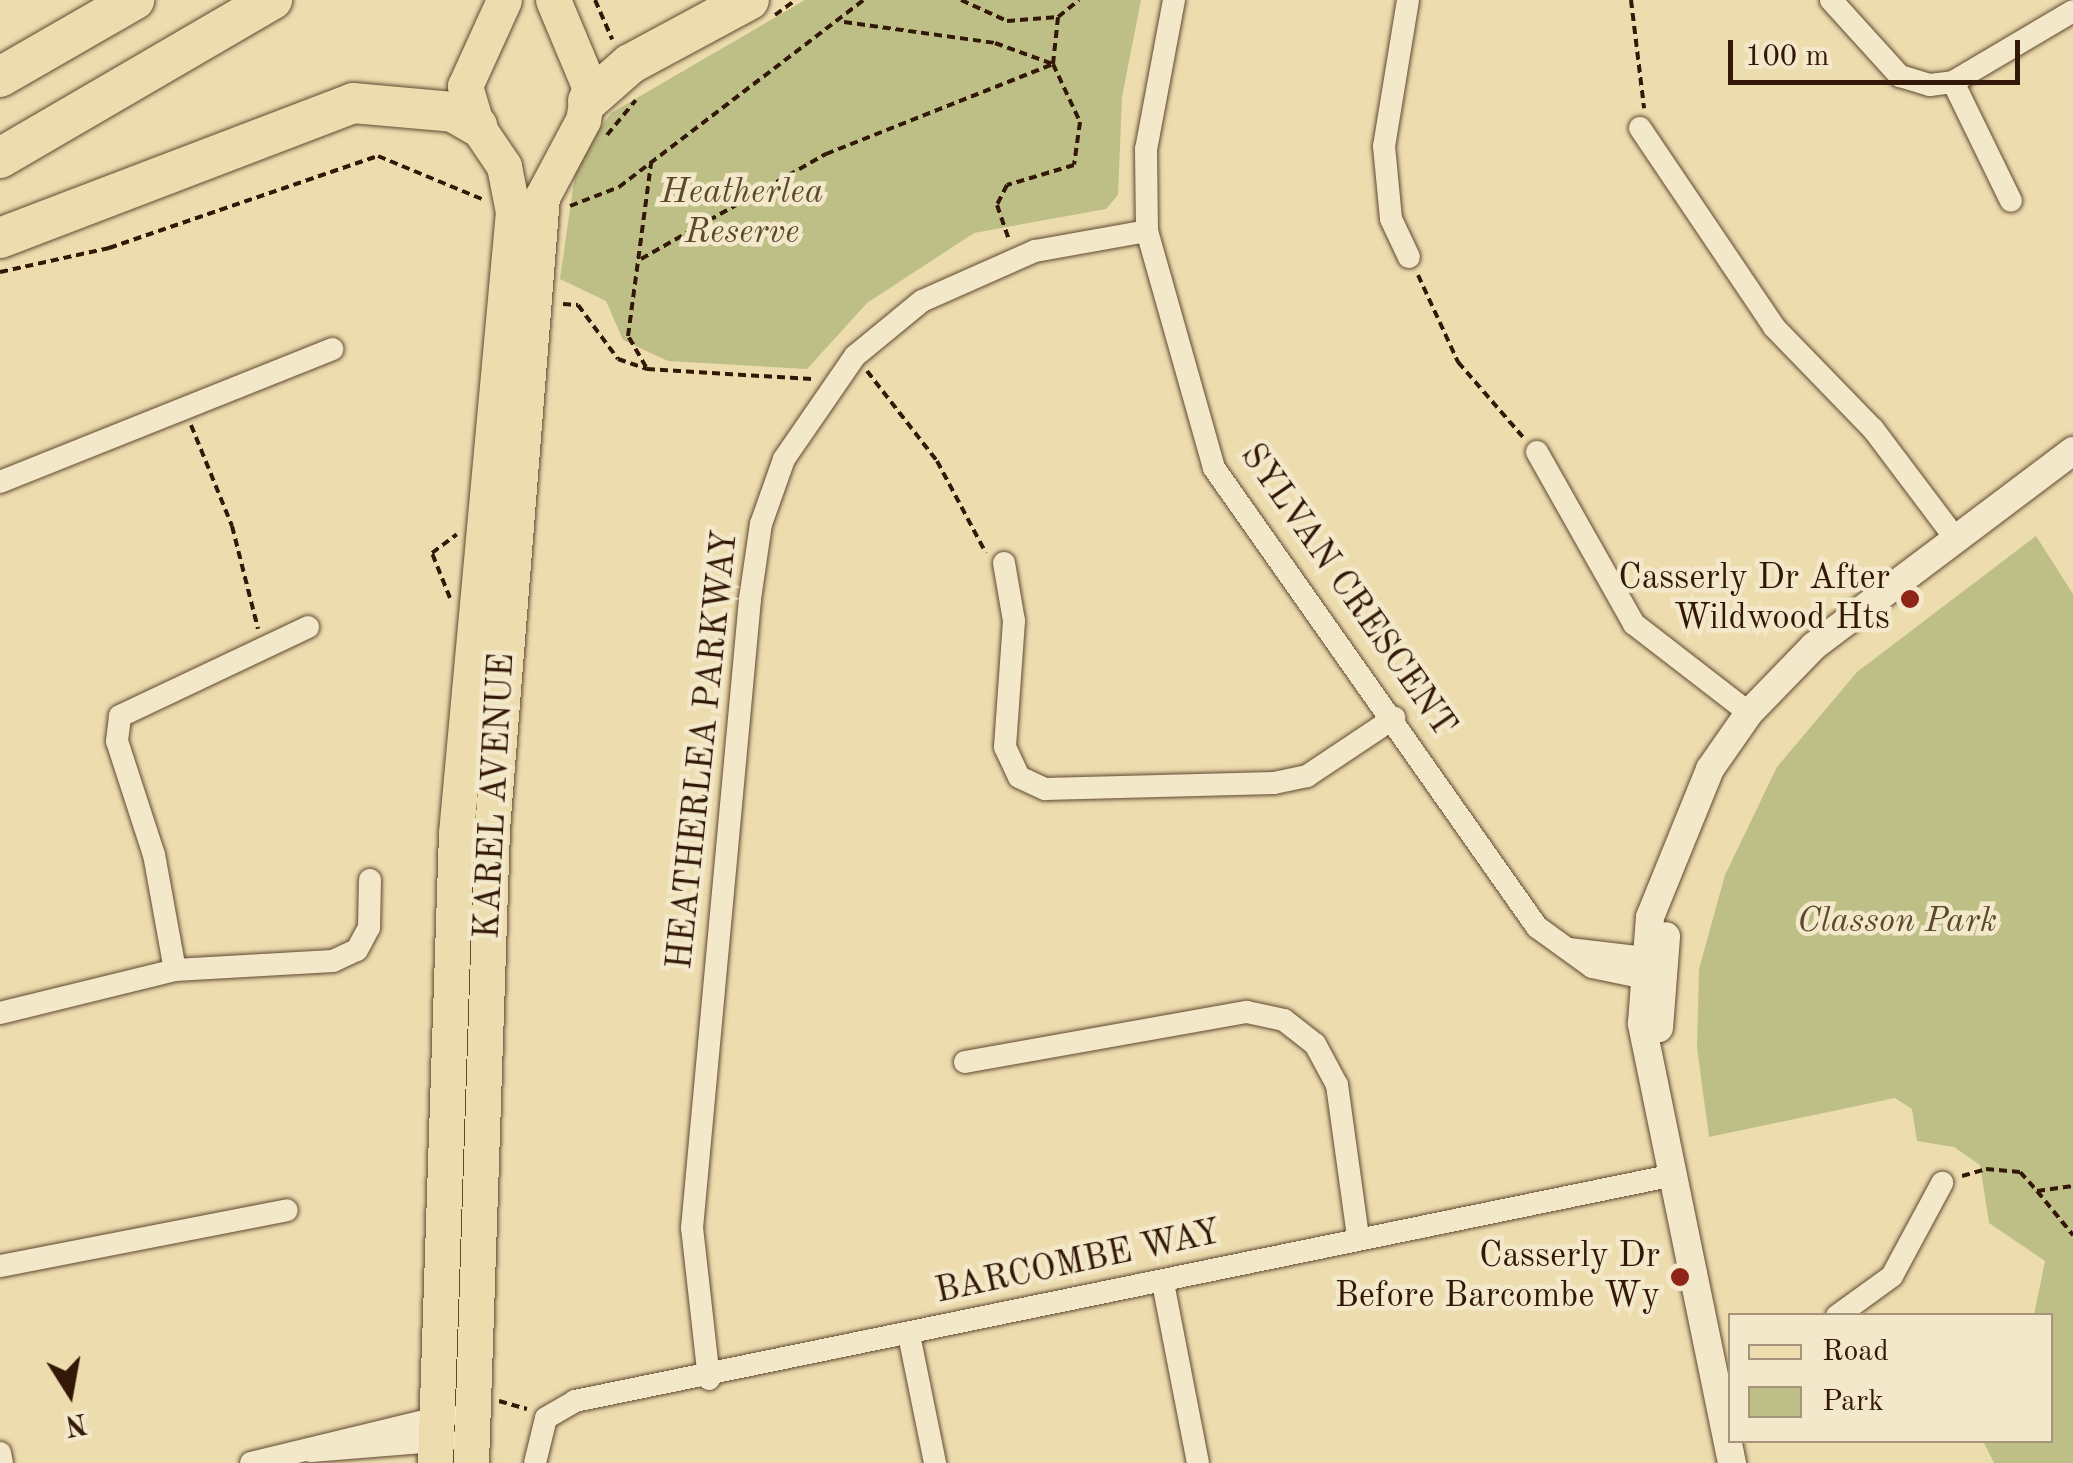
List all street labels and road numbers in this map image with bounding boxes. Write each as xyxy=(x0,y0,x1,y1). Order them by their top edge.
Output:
street label: SYLVAN CRESCENT xyxy=(1230,436,1464,746)
street label: HEATHERLEA PARKWAY xyxy=(660,528,748,972)
street label: KAREL AVENUE xyxy=(468,652,524,940)
street label: BARCOMBE WAY xyxy=(932,1212,1224,1314)

